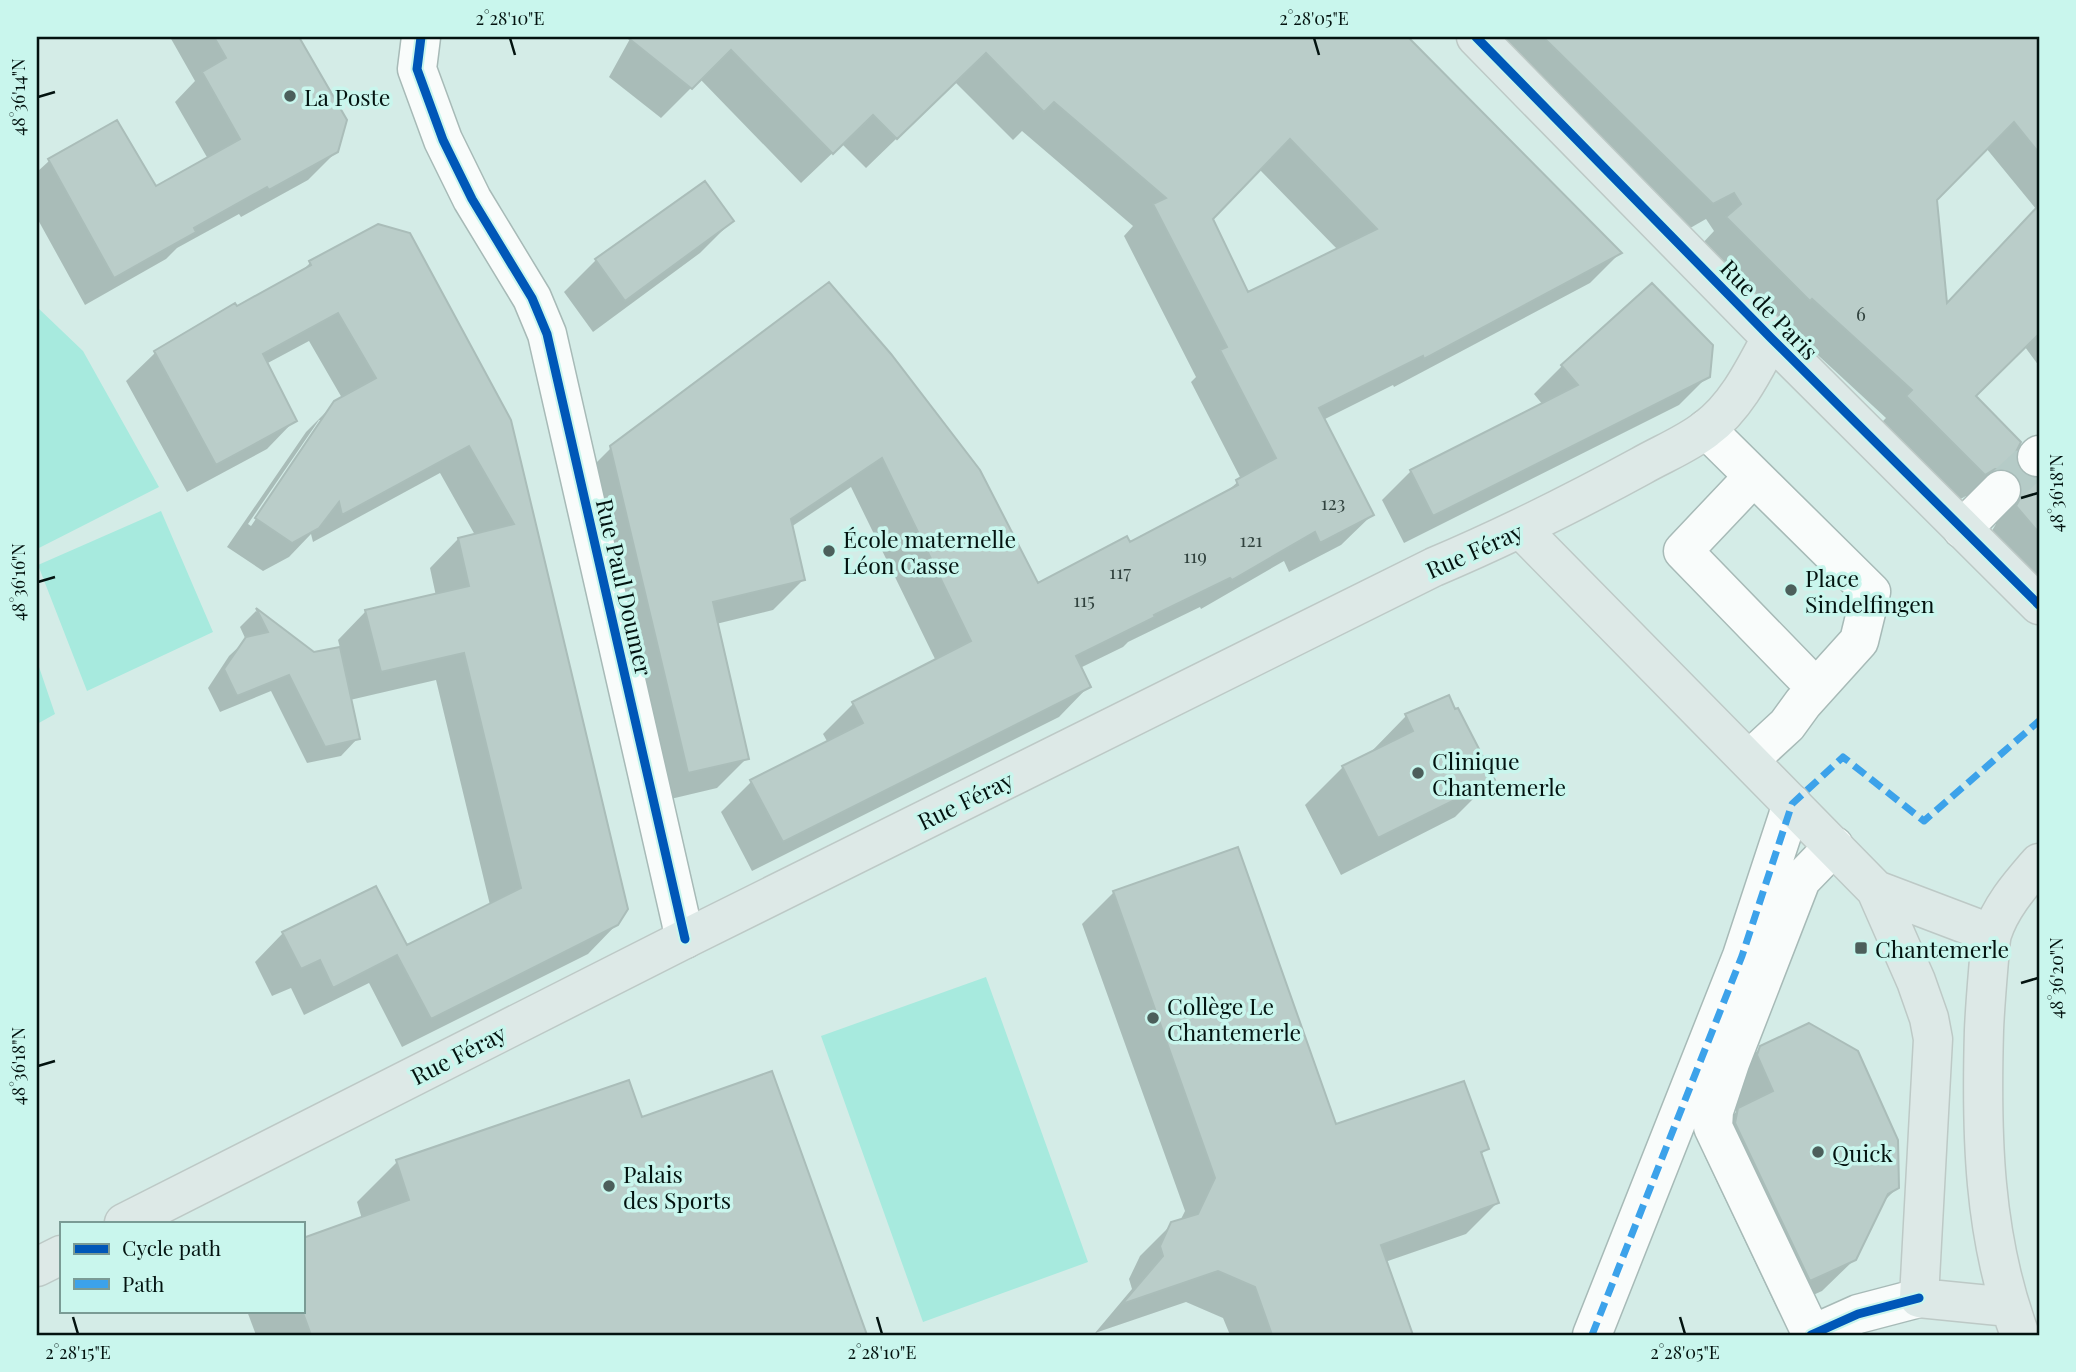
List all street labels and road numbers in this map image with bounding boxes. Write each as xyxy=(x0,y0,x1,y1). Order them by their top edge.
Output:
street label: Rue de Paris xyxy=(1714,252,1826,366)
street label: Rue Paul Doumer xyxy=(590,495,660,679)
street label: Rue Féray xyxy=(1421,515,1528,585)
street label: Rue Féray xyxy=(912,763,1018,836)
street label: Rue Féray xyxy=(405,1017,511,1091)

